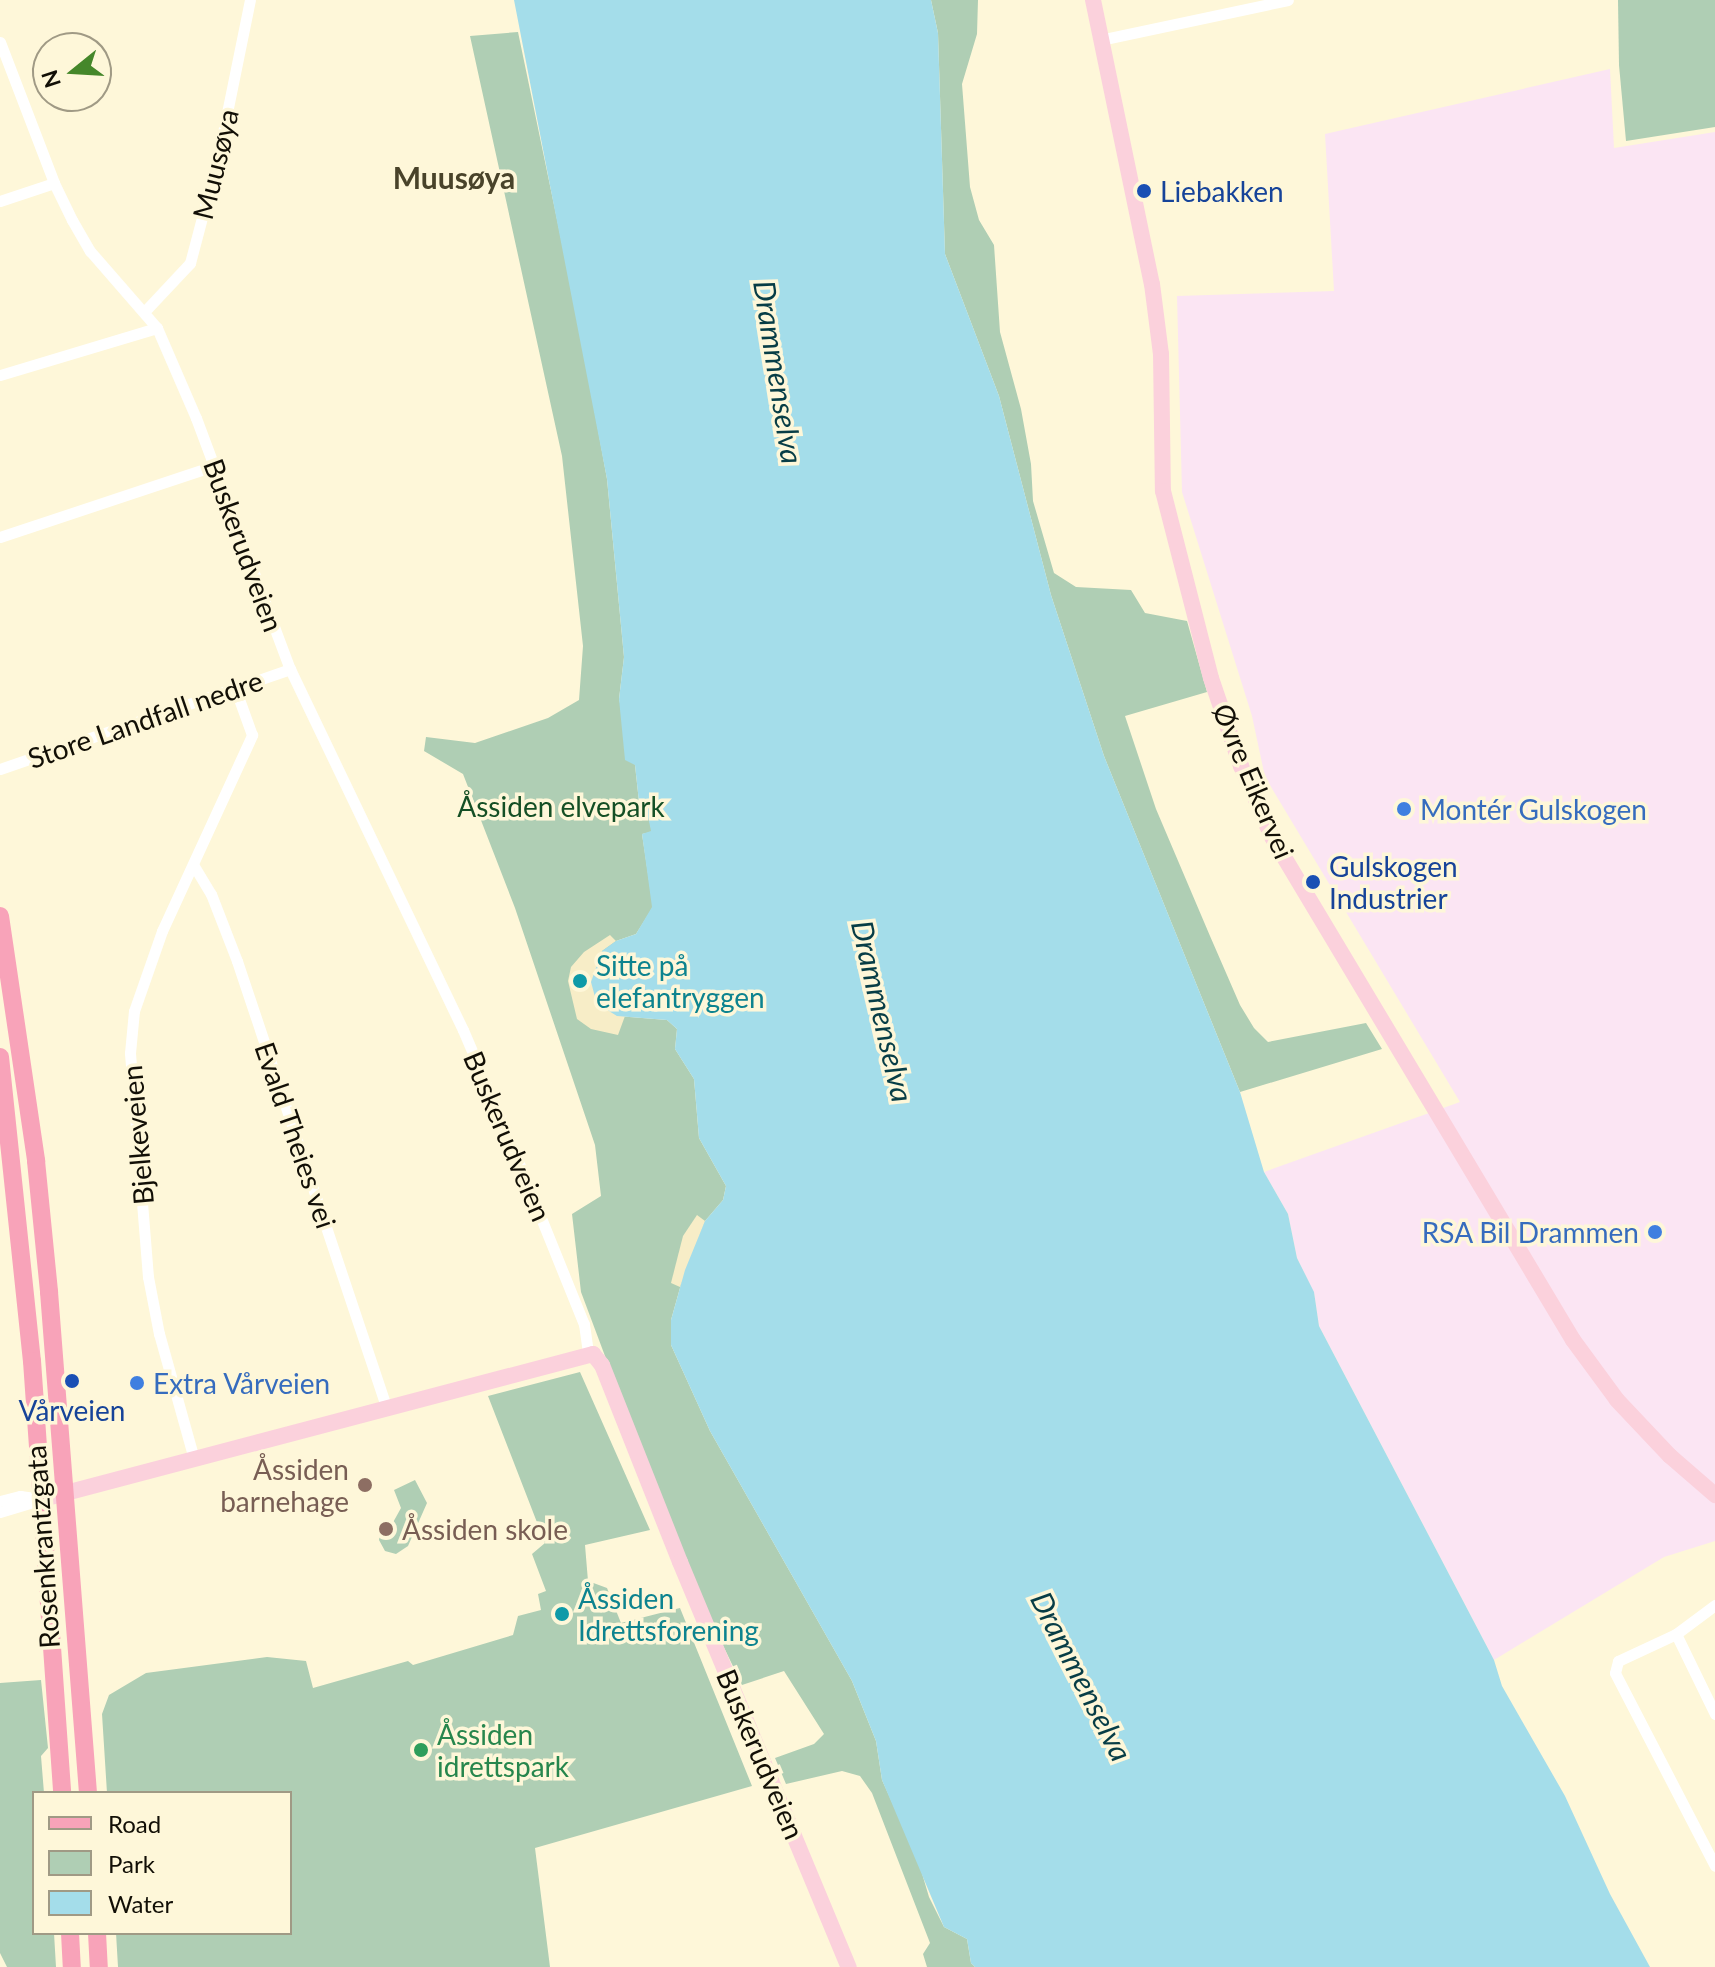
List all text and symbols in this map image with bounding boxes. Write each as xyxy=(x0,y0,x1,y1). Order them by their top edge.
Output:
north arrow xyxy=(32,32,112,112)
text: N xyxy=(35,67,66,91)
street label: Muusøya xyxy=(185,105,245,223)
district label: Muusøya xyxy=(393,159,515,195)
place label: Liebakken xyxy=(1160,174,1284,208)
marker: Liebakken xyxy=(1135,182,1153,200)
water label: Drammenselva xyxy=(747,278,811,466)
street label: Buskerudveien xyxy=(197,454,291,636)
street label: Store Landfall nedre xyxy=(23,663,267,775)
street label: Øvre Eikervei xyxy=(1206,698,1302,864)
park label: Åssiden elvepark xyxy=(457,789,665,823)
place label: Montér Gulskogen xyxy=(1420,792,1648,826)
marker: Montér Gulskogen xyxy=(1395,800,1413,818)
place label: Gulskogen Industrier xyxy=(1329,849,1458,915)
marker: Gulskogen Industrier xyxy=(1304,873,1322,891)
water label: Drammenselva xyxy=(845,917,921,1105)
place label: Sitte på elefantryggen xyxy=(596,948,765,1014)
marker: Sitte på elefantryggen xyxy=(571,972,589,990)
street label: Evald Theies vei xyxy=(248,1037,344,1233)
street label: Buskerudveien xyxy=(457,1046,559,1226)
street label: Bjelkeveien xyxy=(114,1064,160,1206)
place label: RSA Bil Drammen xyxy=(1421,1215,1639,1249)
marker: RSA Bil Drammen xyxy=(1646,1223,1664,1241)
place label: Extra Vårveien xyxy=(153,1366,331,1400)
marker: Vårveien xyxy=(63,1372,81,1390)
marker: Extra Vårveien xyxy=(128,1374,146,1392)
place label: Vårveien xyxy=(19,1393,125,1427)
street label: Rosenkrantzgata xyxy=(18,1444,66,1650)
place label: Åssiden barnehage xyxy=(220,1452,349,1518)
marker: Åssiden barnehage xyxy=(356,1476,374,1494)
place label: Åssiden skole xyxy=(402,1512,568,1546)
marker: Åssiden skole xyxy=(377,1520,395,1538)
place label: Åssiden Idrettsforening xyxy=(578,1581,759,1647)
water label: Drammenselva xyxy=(1024,1585,1140,1767)
marker: Åssiden Idrettsforening xyxy=(553,1605,571,1623)
street label: Buskerudveien xyxy=(710,1664,812,1844)
place label: Åssiden idrettspark xyxy=(437,1717,569,1783)
marker: Åssiden idrettspark xyxy=(412,1741,430,1759)
legend xyxy=(32,1791,292,1935)
text: Road xyxy=(108,1809,161,1838)
text: Park xyxy=(108,1849,155,1878)
text: Water xyxy=(108,1889,173,1918)

